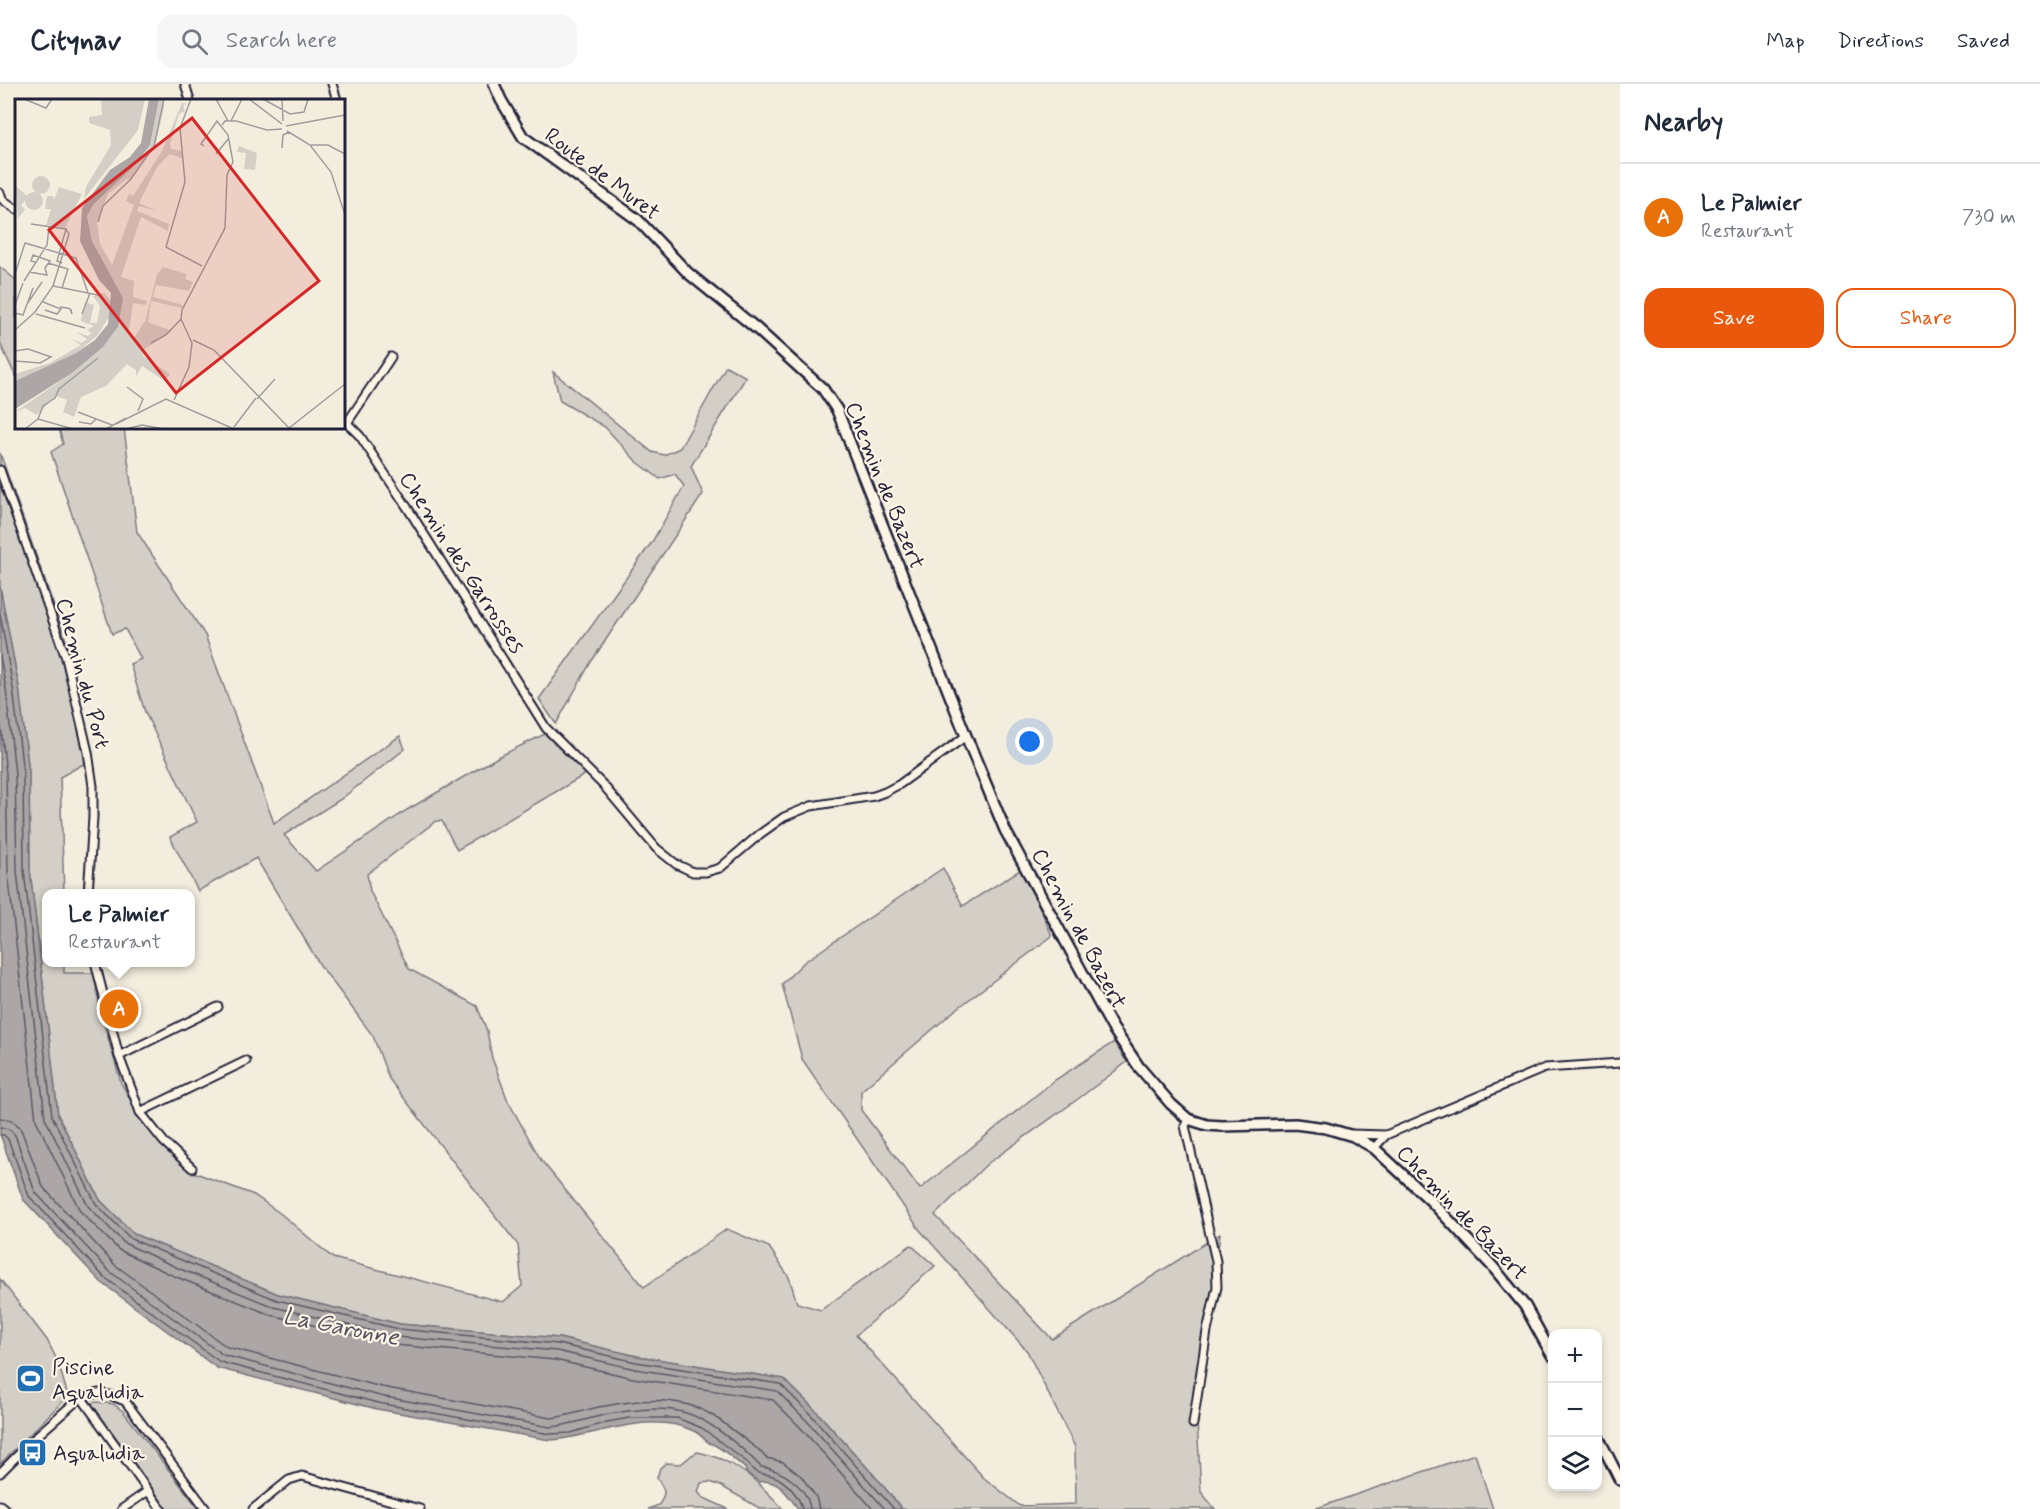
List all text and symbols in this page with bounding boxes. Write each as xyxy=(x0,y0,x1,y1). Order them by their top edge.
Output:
search box xyxy=(157,14,577,68)
text: Citynav xyxy=(30,23,121,60)
icon: search xyxy=(178,25,211,58)
text: Search here xyxy=(226,27,337,55)
text: Map xyxy=(1766,27,1805,55)
text: Directions xyxy=(1838,27,1924,55)
text: Saved xyxy=(1957,27,2010,55)
inset map xyxy=(15,99,345,429)
text: Nearby xyxy=(1644,106,1723,140)
street label: Route de Muret xyxy=(539,122,665,227)
text: Le Palmier xyxy=(1701,190,1802,218)
text: A xyxy=(1657,204,1670,231)
text: 730 m xyxy=(1962,204,2016,231)
text: Restaurant xyxy=(1701,218,1794,245)
button: Save xyxy=(1644,288,1824,348)
button: Share xyxy=(1836,288,2016,348)
street label: Chemin de Bazert xyxy=(838,398,930,573)
street label: Chemin des Garrosses xyxy=(392,467,531,659)
street label: Chemin du Port xyxy=(49,595,116,752)
your location xyxy=(1015,727,1044,756)
street label: Chemin de Bazert xyxy=(1024,844,1132,1014)
popup xyxy=(42,889,195,967)
text: Le Palmier xyxy=(68,901,169,929)
text: Restaurant xyxy=(68,929,161,956)
pin: A xyxy=(100,986,138,1032)
street label: Chemin de Bazert xyxy=(1390,1140,1533,1287)
water label: La Garonne xyxy=(280,1301,403,1354)
map controls xyxy=(1548,1329,1602,1491)
button: + xyxy=(1548,1329,1602,1383)
place label: Piscine Aqualudia xyxy=(52,1354,144,1407)
sports icon: Piscine Aqualudia xyxy=(15,1363,47,1395)
button: − xyxy=(1548,1383,1602,1437)
bus stop icon: Aqualudia xyxy=(16,1436,48,1468)
button: layers xyxy=(1548,1437,1602,1491)
place label: Aqualudia xyxy=(53,1440,145,1468)

